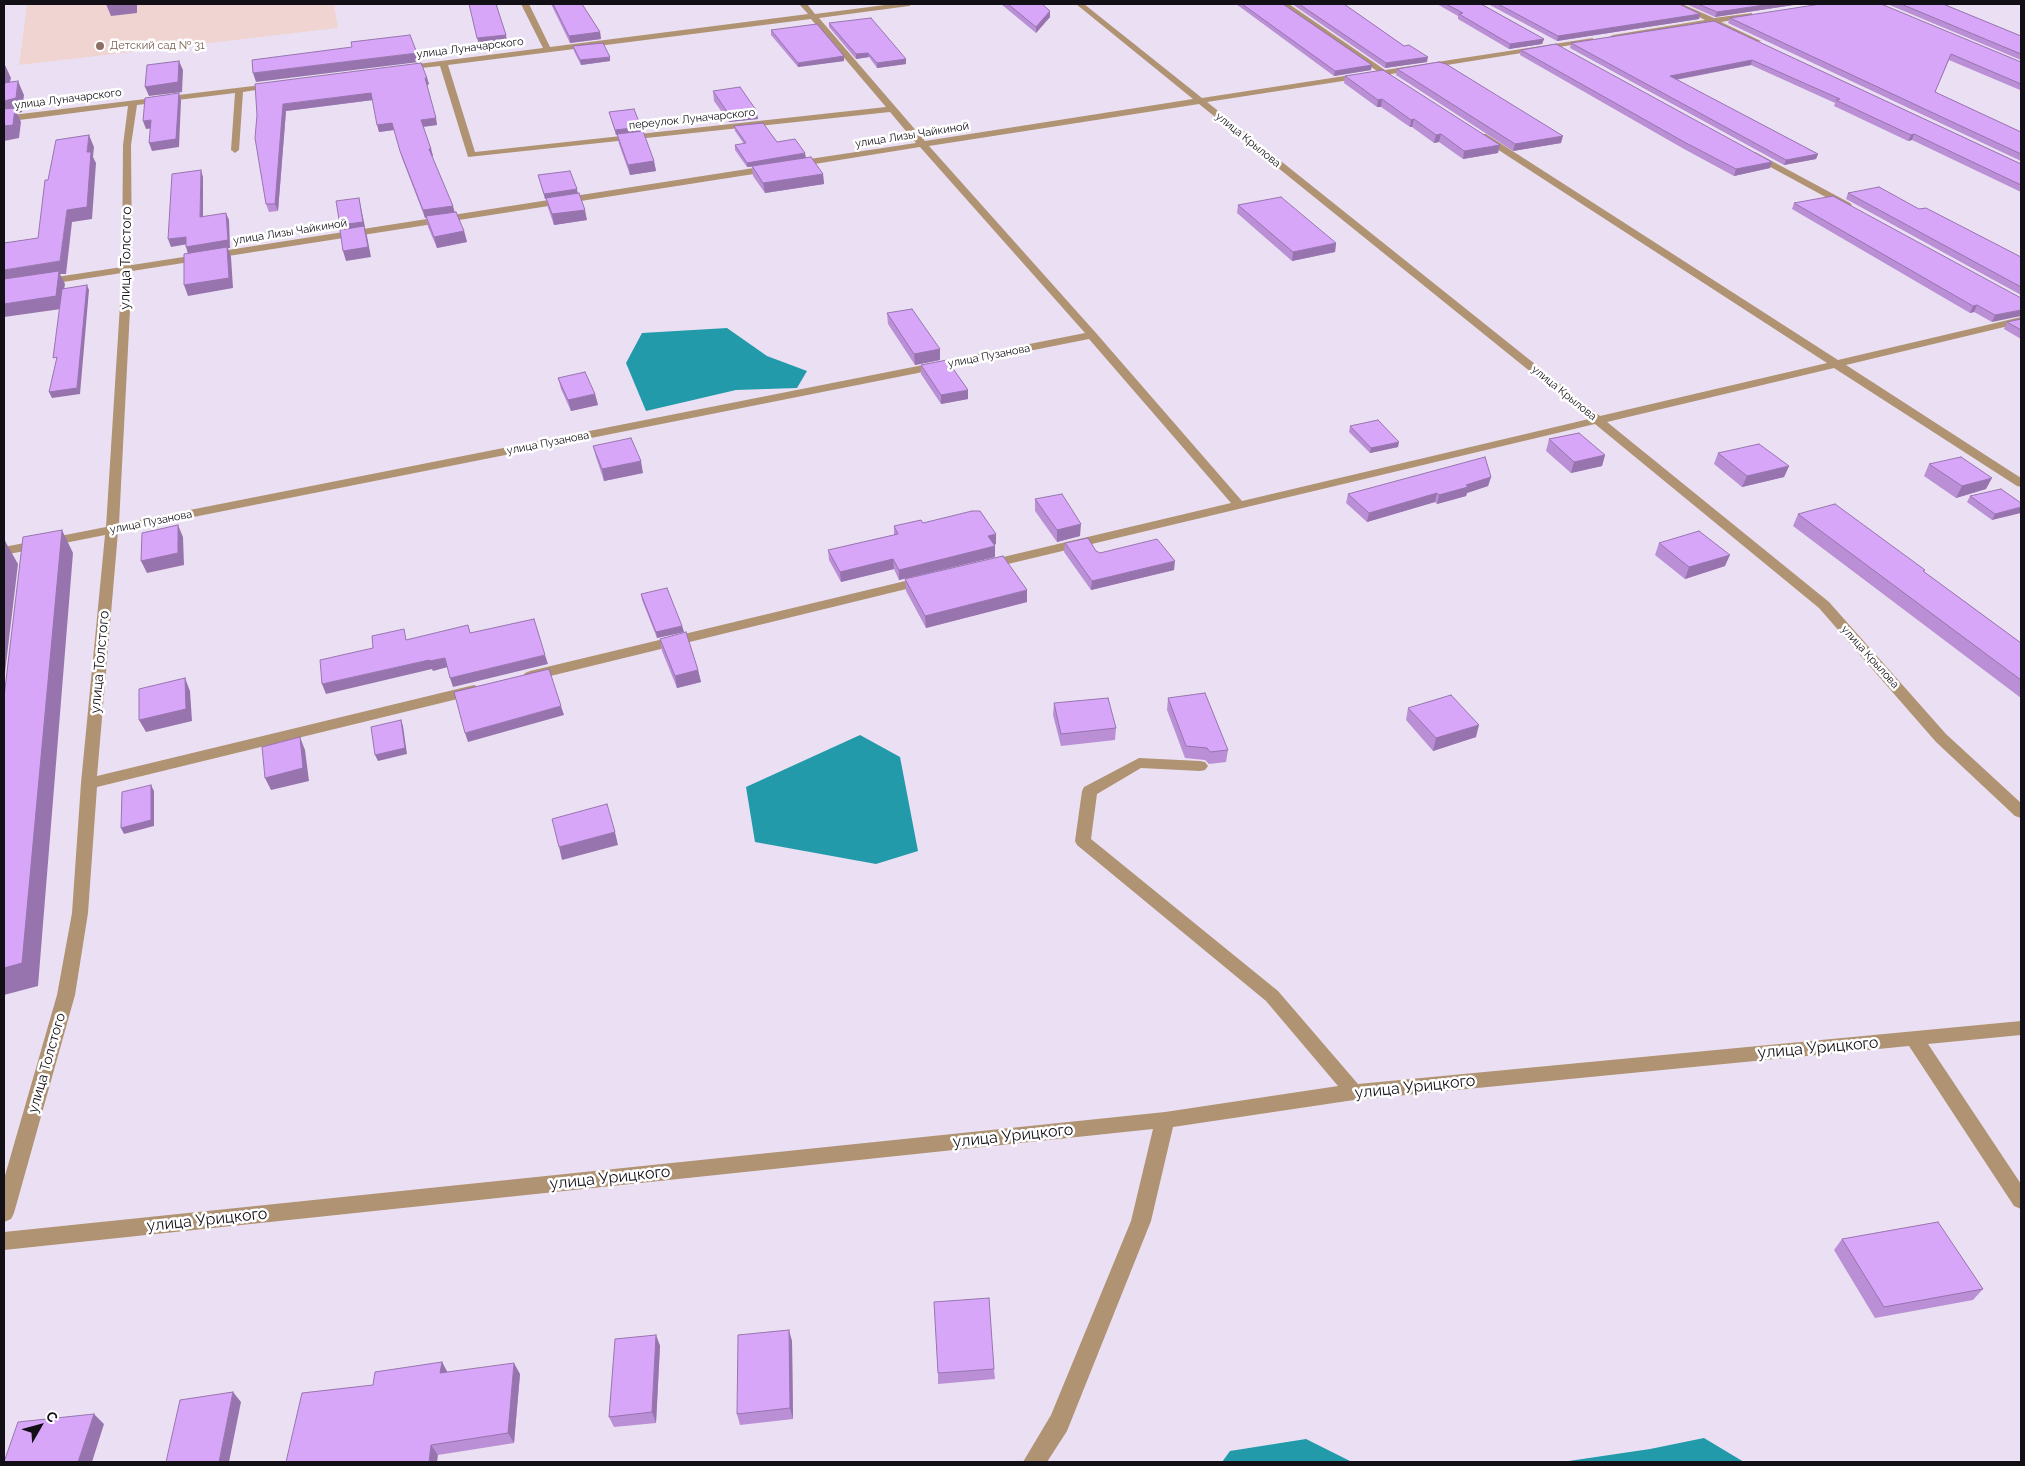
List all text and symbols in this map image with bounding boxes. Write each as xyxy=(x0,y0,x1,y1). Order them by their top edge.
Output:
street label: улица Луначарского xyxy=(416,35,524,61)
place label: Детский сад № 31 xyxy=(110,39,205,53)
marker: Детский сад № 31 xyxy=(94,40,106,52)
street label: улица Луначарского xyxy=(14,86,122,112)
street label: переулок Луначарского xyxy=(628,106,756,132)
street label: улица Крылова xyxy=(1213,110,1283,170)
street label: улица Лизы Чайкиной xyxy=(854,119,970,151)
street label: улица Толстого xyxy=(117,206,135,310)
street label: улица Лизы Чайкиной xyxy=(232,216,348,248)
street label: улица Пузанова xyxy=(947,342,1031,370)
street label: улица Крылова xyxy=(1529,363,1599,423)
street label: улица Пузанова xyxy=(506,429,590,457)
street label: улица Пузанова xyxy=(109,508,193,536)
street label: улица Толстого xyxy=(87,610,113,714)
street label: улица Крылова xyxy=(1838,623,1902,691)
street label: улица Толстого xyxy=(25,1011,69,1115)
street label: улица Урицкого xyxy=(1757,1033,1879,1063)
street label: улица Урицкого xyxy=(1354,1071,1476,1103)
street label: улица Урицкого xyxy=(952,1120,1074,1152)
street label: улица Урицкого xyxy=(549,1162,671,1194)
street label: улица Урицкого xyxy=(146,1204,268,1236)
north arrow xyxy=(15,1401,65,1451)
text: С xyxy=(43,1408,61,1425)

